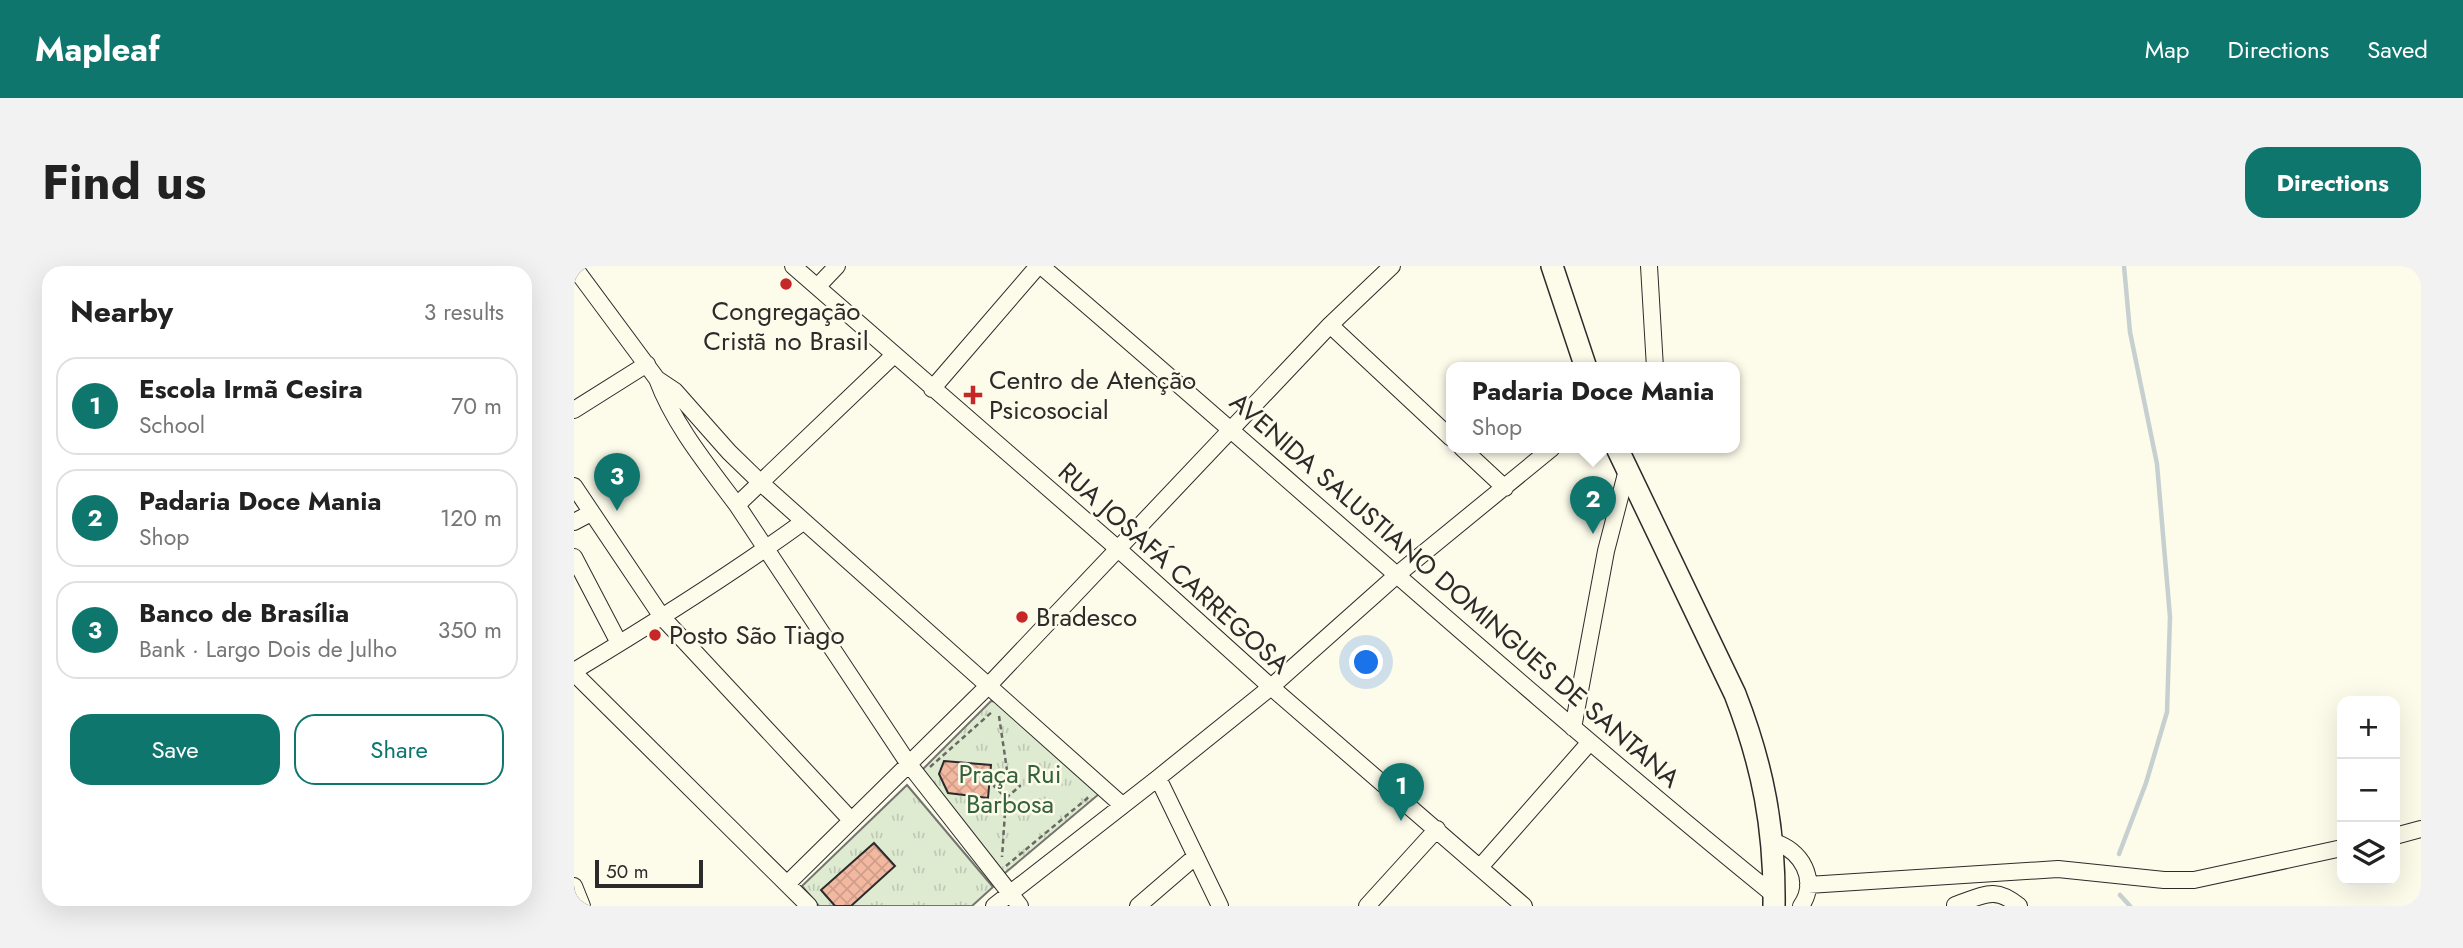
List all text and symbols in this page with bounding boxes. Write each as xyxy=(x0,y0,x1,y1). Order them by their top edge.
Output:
text: Mapleaf xyxy=(35,26,160,73)
text: Map xyxy=(2145,32,2190,67)
text: Directions xyxy=(2228,32,2329,67)
text: Saved xyxy=(2367,32,2428,67)
text: Find us xyxy=(42,147,206,217)
button: Directions xyxy=(2245,147,2421,218)
marker: Congregação Cristã no Brasil xyxy=(778,276,794,292)
text: Nearby xyxy=(70,290,173,333)
place label: Congregação Cristã no Brasil xyxy=(703,292,869,360)
text: 3 results xyxy=(424,295,504,329)
place label: Centro de Atenção Psicosocial xyxy=(989,361,1196,429)
popup xyxy=(1446,362,1740,453)
text: Escola Irmã Cesira xyxy=(139,370,363,408)
text: Padaria Doce Mania xyxy=(1472,372,1714,410)
street label: AVENIDA SALUSTIANO DOMINGUES DE SANTANA xyxy=(1221,383,1689,797)
marker: Centro de Atenção Psicosocial xyxy=(963,385,983,405)
text: 1 xyxy=(89,389,101,423)
text: 70 m xyxy=(451,389,502,423)
text: School xyxy=(139,408,205,442)
text: Shop xyxy=(1472,410,1522,444)
pin: 3 xyxy=(594,453,640,511)
street label: RUA JOSAFÁ CARREGOSA xyxy=(1050,453,1299,683)
pin: 2 xyxy=(1570,476,1616,534)
text: Padaria Doce Mania xyxy=(139,482,381,520)
text: 2 xyxy=(87,501,103,535)
text: 120 m xyxy=(440,501,502,535)
text: Shop xyxy=(139,520,189,554)
text: Banco de Brasília xyxy=(139,594,349,632)
place label: Bradesco xyxy=(1036,598,1137,636)
marker: Bradesco xyxy=(1014,609,1030,625)
text: 3 xyxy=(88,613,102,647)
text: 350 m xyxy=(438,613,502,647)
place label: Posto São Tiago xyxy=(669,616,845,654)
marker: Posto São Tiago xyxy=(647,627,663,643)
text: Bank · Largo Dois de Julho xyxy=(139,632,397,666)
your location xyxy=(1349,645,1383,679)
map controls xyxy=(2337,696,2400,885)
button: + xyxy=(2337,696,2400,759)
button: Save xyxy=(70,714,280,785)
button: Share xyxy=(294,714,504,785)
park label: Praça Rui Barbosa xyxy=(959,755,1061,823)
button: − xyxy=(2337,759,2400,822)
pin: 1 xyxy=(1378,763,1424,821)
button: layers xyxy=(2337,822,2400,885)
scale bar xyxy=(595,857,704,889)
text: 50 m xyxy=(606,858,649,885)

